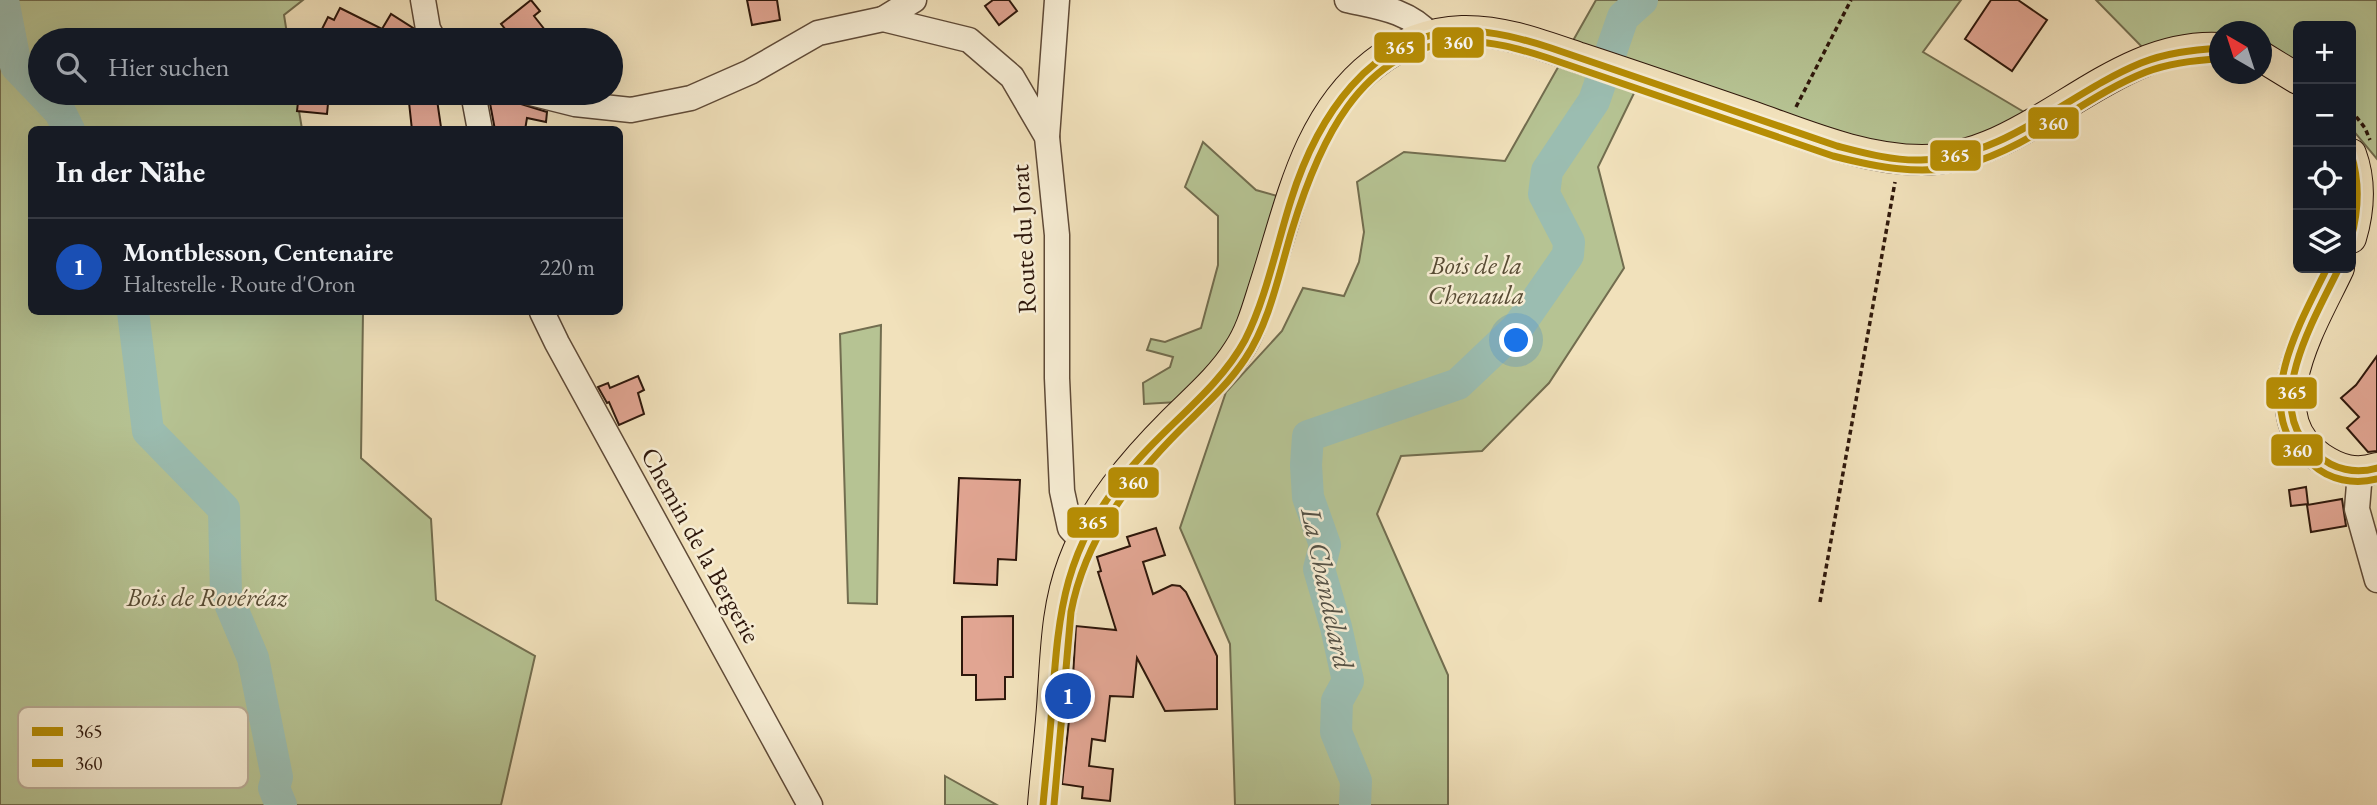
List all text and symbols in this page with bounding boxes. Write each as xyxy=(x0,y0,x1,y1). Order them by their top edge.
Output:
north arrow xyxy=(2209,21,2272,84)
map controls xyxy=(2293,21,2356,273)
button: + xyxy=(2293,21,2356,84)
line badge: 360 xyxy=(1431,26,1485,59)
search box xyxy=(28,28,623,105)
text: 360 xyxy=(1443,30,1473,55)
line badge: 365 xyxy=(1373,31,1426,64)
text: 365 xyxy=(1385,35,1415,60)
icon: search xyxy=(52,48,90,86)
text: Hier suchen xyxy=(108,50,229,84)
button: − xyxy=(2293,84,2356,147)
line badge: 360 xyxy=(2027,106,2080,140)
text: 360 xyxy=(2038,111,2068,136)
line badge: 365 xyxy=(1929,139,1982,172)
text: 365 xyxy=(1940,143,1970,168)
button: locate xyxy=(2293,147,2356,210)
text: In der Nähe xyxy=(56,152,205,191)
street label: Route du Jorat xyxy=(1002,163,1044,315)
button: layers xyxy=(2293,210,2356,273)
text: Montblesson, Centenaire xyxy=(123,235,393,269)
park label: Bois de la Chenaula xyxy=(1428,248,1524,312)
text: 1 xyxy=(73,252,85,282)
text: 220 m xyxy=(539,252,595,282)
text: Haltestelle · Route d'Oron xyxy=(123,269,356,299)
your location xyxy=(1499,323,1533,357)
line badge: 365 xyxy=(2265,376,2318,410)
text: 365 xyxy=(2277,380,2307,405)
line badge: 360 xyxy=(2270,433,2324,467)
text: 360 xyxy=(2282,438,2312,463)
street label: Chemin de la Bergerie xyxy=(633,441,769,649)
line badge: 360 xyxy=(1107,466,1160,499)
text: 360 xyxy=(1118,470,1148,495)
water label: La Chandelard xyxy=(1293,503,1363,673)
line badge: 365 xyxy=(1066,506,1120,539)
text: 365 xyxy=(1078,510,1108,535)
park label: Bois de Rovéréaz xyxy=(125,580,288,614)
pin: 1 xyxy=(1045,670,1091,722)
legend xyxy=(18,707,248,788)
text: 365 xyxy=(75,719,102,744)
text: 360 xyxy=(75,751,102,776)

